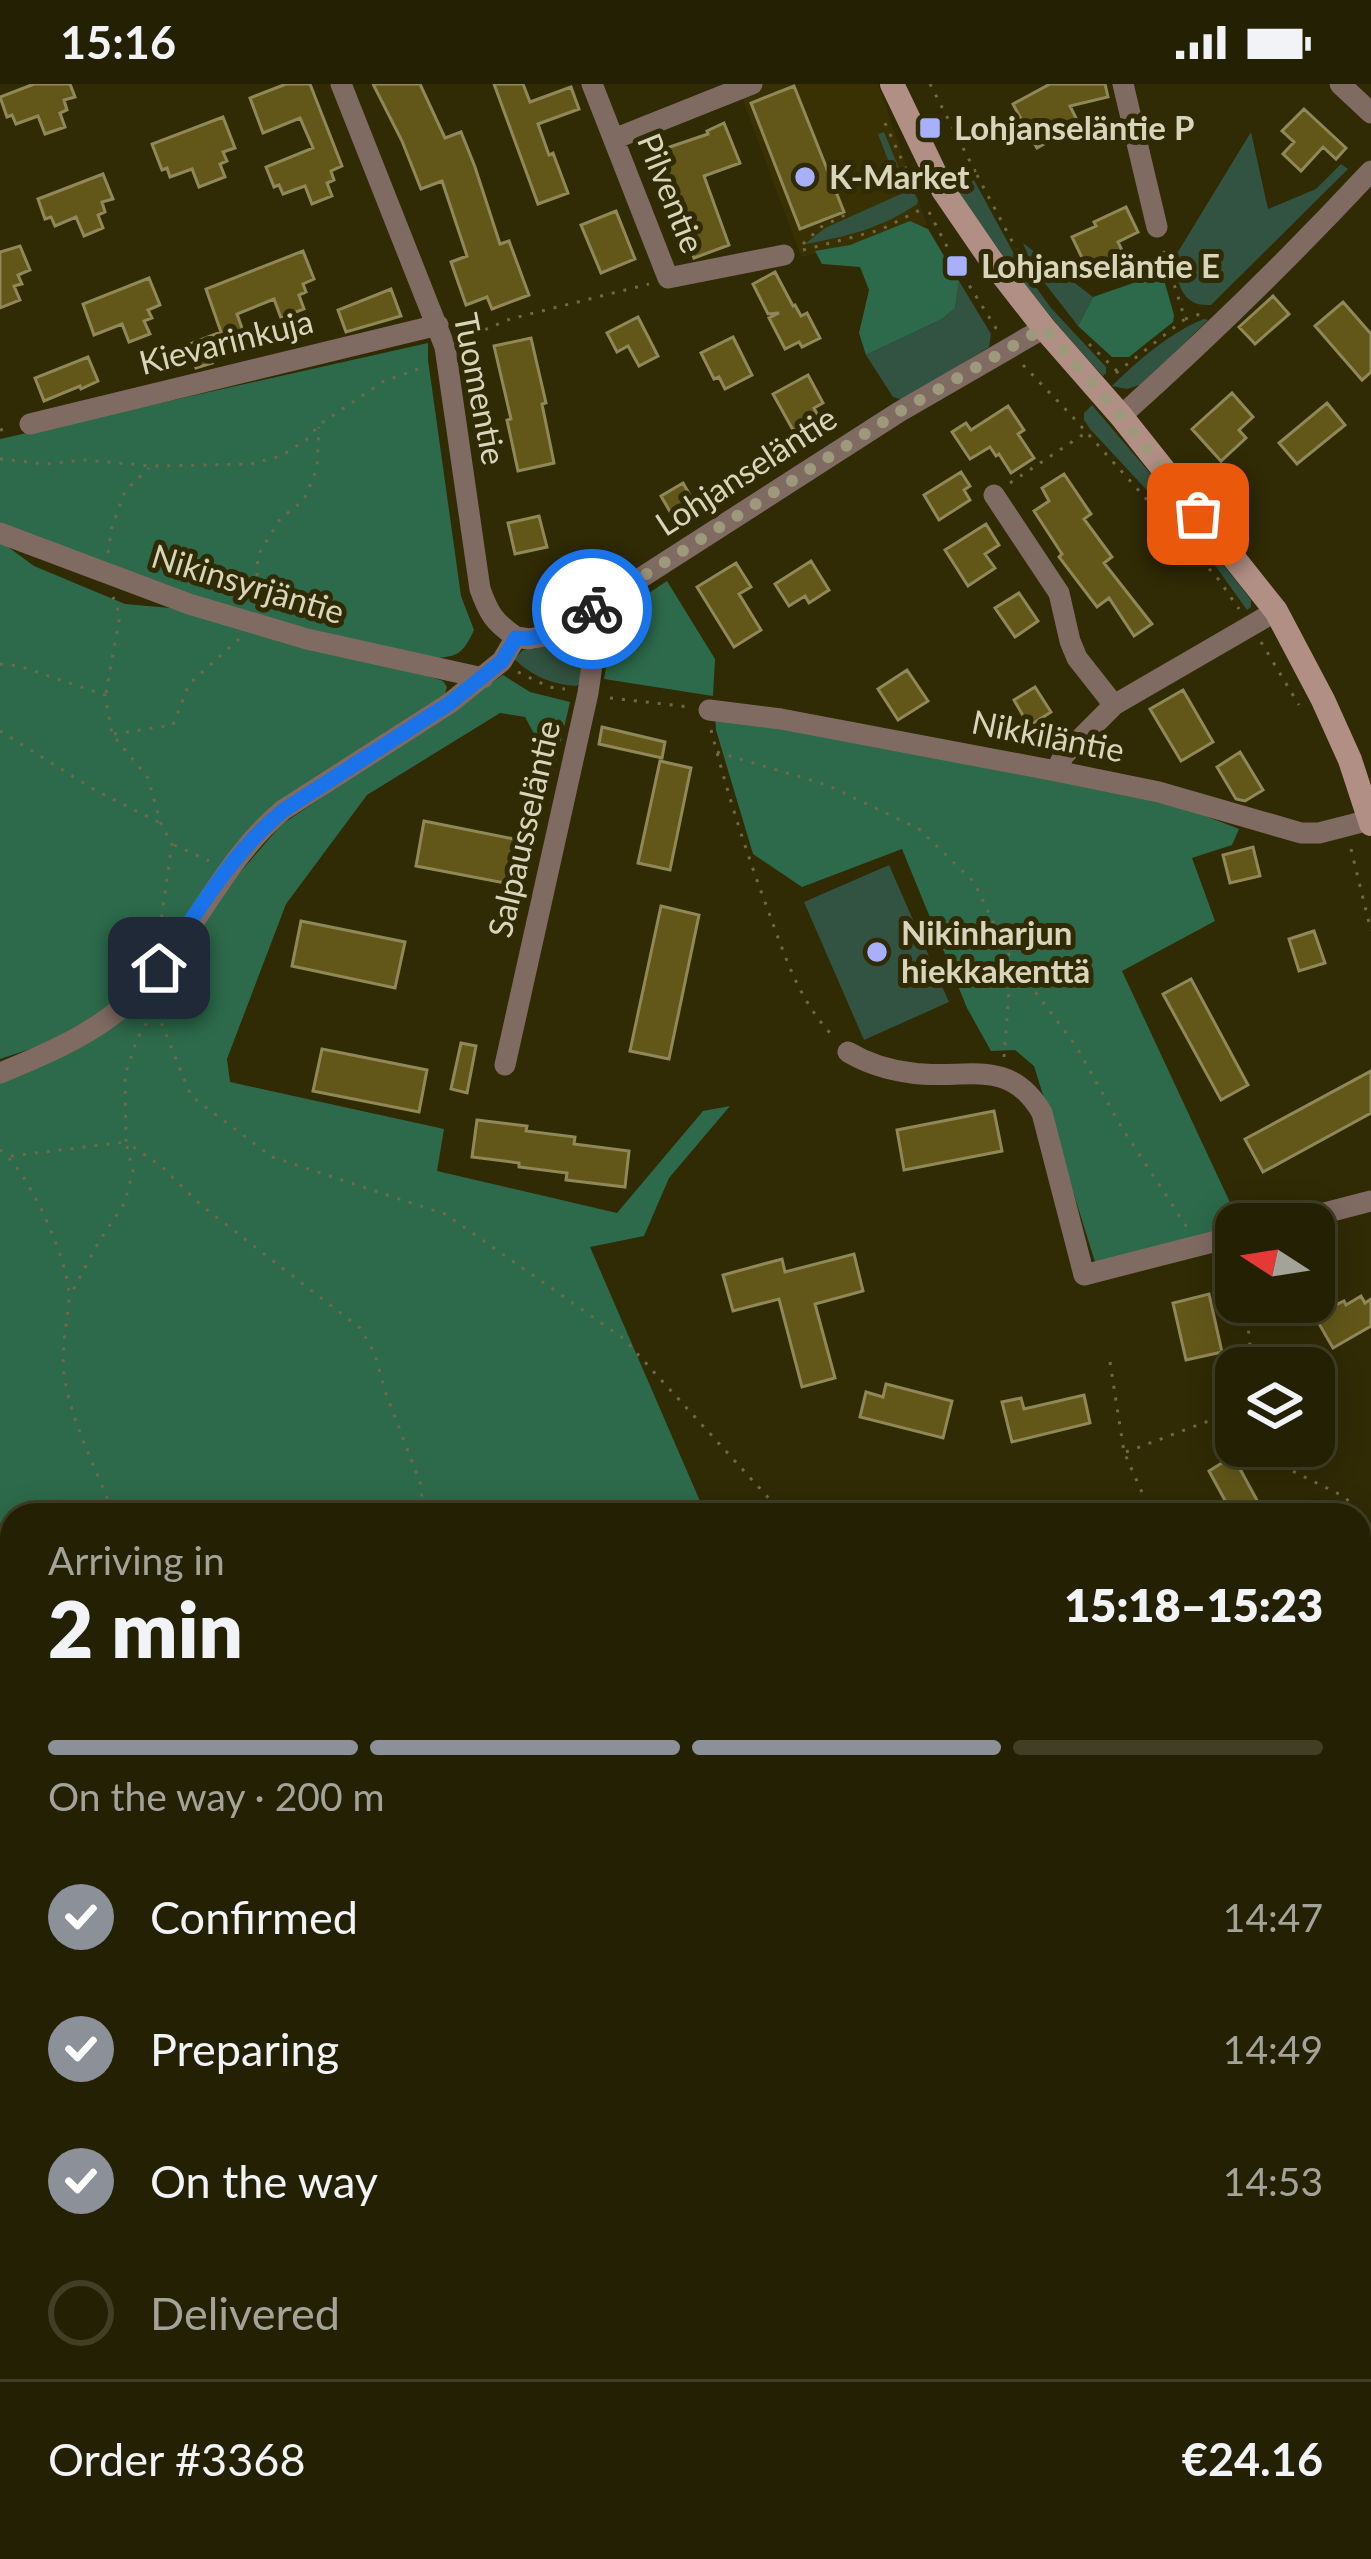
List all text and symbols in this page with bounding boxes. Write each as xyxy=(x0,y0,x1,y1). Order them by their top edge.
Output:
text: 15:16 xyxy=(60,15,176,69)
place label: Lohjanseläntie P xyxy=(954,107,1194,147)
marker: Lohjanseläntie P xyxy=(917,115,943,141)
street label: Pilventie xyxy=(630,127,714,258)
place label: K-Market xyxy=(829,156,970,196)
marker: K-Market xyxy=(792,164,818,190)
place label: Lohjanseläntie E xyxy=(981,245,1220,285)
marker: Lohjanseläntie E xyxy=(944,253,970,279)
street label: Kievarinkuja xyxy=(135,300,317,382)
street label: Tuomentie xyxy=(447,310,515,468)
street label: Lohjanseläntie xyxy=(648,397,843,543)
pin xyxy=(1147,463,1249,565)
icon: bag xyxy=(1165,481,1231,547)
street label: Nikinsyrjäntie xyxy=(147,535,349,631)
courier xyxy=(532,549,652,669)
icon: bike xyxy=(559,576,625,642)
street label: Nikkiläntie xyxy=(969,701,1128,769)
street label: Salpausseläntie xyxy=(479,716,567,941)
place label: Nikinharjun hiekkakenttä xyxy=(901,912,1090,990)
pin xyxy=(108,917,210,1019)
icon: home xyxy=(126,935,192,1001)
marker: Nikinharjun hiekkakenttä xyxy=(864,939,890,965)
north arrow xyxy=(1215,1203,1335,1323)
map controls xyxy=(1215,1203,1335,1467)
button: layers xyxy=(1215,1347,1335,1467)
text: Arriving in xyxy=(48,1537,225,1583)
text: 15:18–15:23 xyxy=(1064,1578,1323,1632)
text: 2 min xyxy=(48,1581,243,1675)
text: On the way · 200 m xyxy=(48,1773,385,1819)
icon: check xyxy=(48,1884,114,1950)
text: Confirmed xyxy=(150,1890,358,1944)
text: 14:47 xyxy=(1223,1894,1323,1940)
icon: check xyxy=(48,2016,114,2082)
text: Preparing xyxy=(150,2022,339,2076)
text: 14:49 xyxy=(1223,2026,1323,2072)
icon: check xyxy=(48,2148,114,2214)
text: On the way xyxy=(150,2154,378,2208)
text: 14:53 xyxy=(1223,2158,1323,2204)
text: Delivered xyxy=(150,2286,340,2340)
text: Order #3368 xyxy=(48,2432,306,2486)
text: €24.16 xyxy=(1182,2432,1323,2486)

